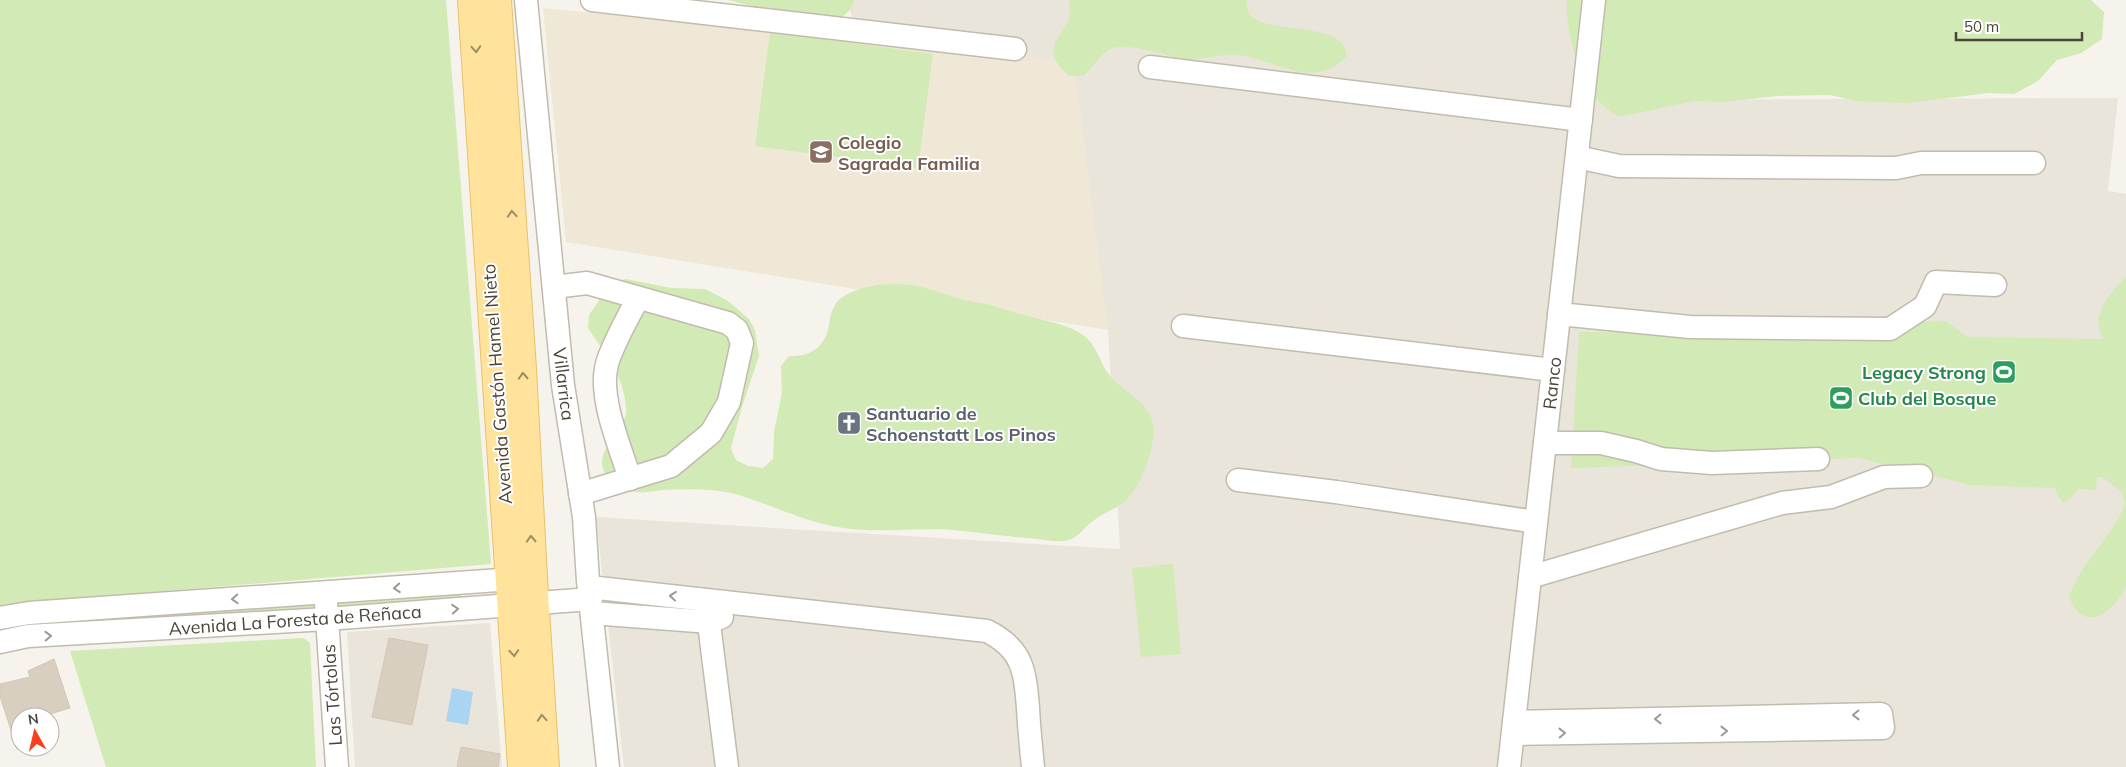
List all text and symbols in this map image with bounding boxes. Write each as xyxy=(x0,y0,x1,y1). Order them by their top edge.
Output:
scale bar xyxy=(1956,10,2082,42)
text: 50 m xyxy=(1964,17,1999,36)
one-way arrow xyxy=(470,45,481,53)
place label: Colegio Sagrada Familia xyxy=(838,131,980,175)
school or university icon: Colegio Sagrada Familia xyxy=(808,139,834,165)
one-way arrow xyxy=(506,210,517,218)
street label: Avenida Gastón Hamel Nieto xyxy=(477,263,517,505)
street label: Villarrica xyxy=(548,346,580,422)
street label: Ranco xyxy=(1538,356,1566,410)
sports icon: Legacy Strong xyxy=(1991,359,2017,385)
place label: Legacy Strong xyxy=(1862,361,1986,384)
one-way arrow xyxy=(517,372,528,380)
sports icon: Club del Bosque xyxy=(1828,385,1854,411)
place label: Club del Bosque xyxy=(1858,387,1996,410)
place label: Santuario de Schoenstatt Los Pinos xyxy=(866,402,1056,446)
church icon: Santuario de Schoenstatt Los Pinos xyxy=(836,410,862,436)
one-way arrow xyxy=(525,534,536,542)
one-way arrow xyxy=(393,583,401,594)
one-way arrow xyxy=(669,591,677,602)
one-way arrow xyxy=(230,593,238,604)
street label: Avenida La Foresta de Reñaca xyxy=(168,600,422,640)
one-way arrow xyxy=(451,603,459,614)
one-way arrow xyxy=(45,630,53,641)
street label: Las Tórtolas xyxy=(317,643,347,746)
one-way arrow xyxy=(508,650,519,658)
north arrow xyxy=(10,707,60,757)
text: N xyxy=(27,709,40,729)
one-way arrow xyxy=(1852,709,1860,720)
one-way arrow xyxy=(537,714,548,722)
one-way arrow xyxy=(1654,714,1662,724)
one-way arrow xyxy=(1721,726,1729,736)
one-way arrow xyxy=(1558,728,1566,738)

